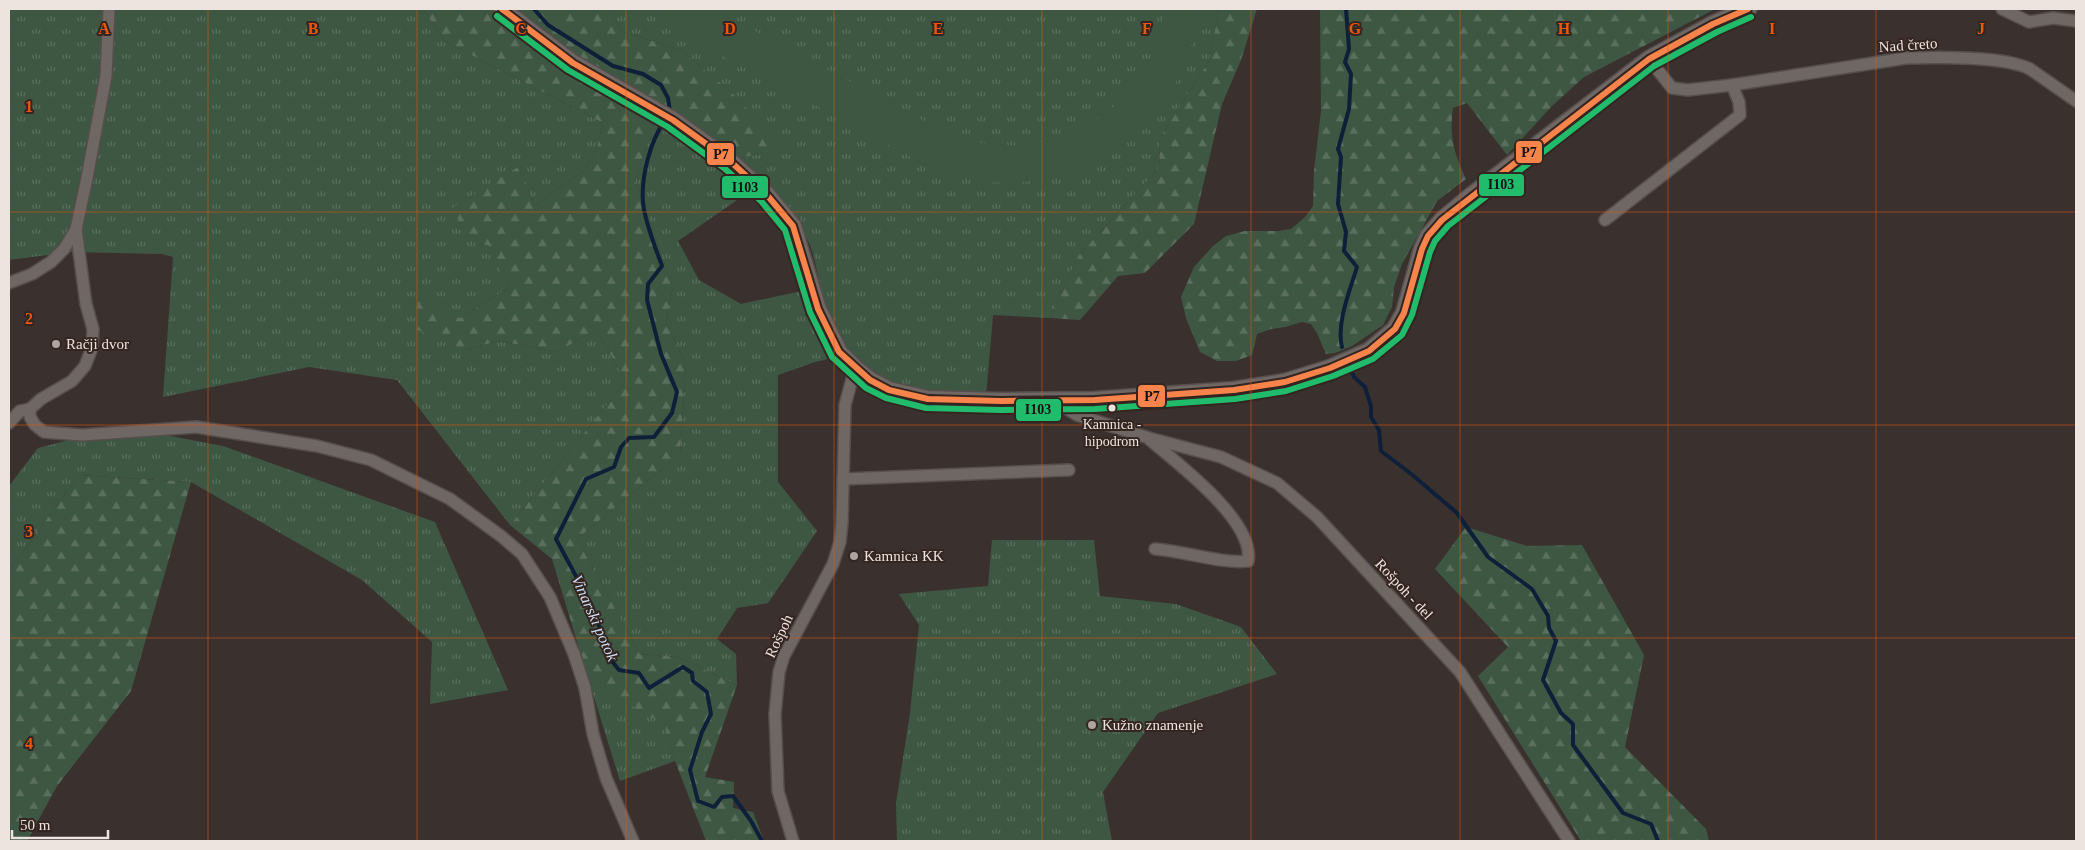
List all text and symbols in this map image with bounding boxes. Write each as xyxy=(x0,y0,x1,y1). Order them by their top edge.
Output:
text: A xyxy=(98,20,110,37)
text: B xyxy=(308,20,319,37)
text: C xyxy=(515,20,527,37)
text: D xyxy=(724,20,736,37)
text: E xyxy=(933,20,943,37)
text: F xyxy=(1142,20,1152,37)
text: G xyxy=(1349,20,1362,37)
text: H xyxy=(1558,20,1571,37)
text: I xyxy=(1769,20,1775,37)
text: J xyxy=(1977,20,1985,37)
street label: Nad čreto xyxy=(1878,35,1938,55)
text: 1 xyxy=(25,98,33,115)
line badge: P7 xyxy=(1515,140,1543,164)
line badge: P7 xyxy=(706,142,735,166)
text: P7 xyxy=(1521,145,1537,160)
text: P7 xyxy=(713,147,729,162)
line badge: I103 xyxy=(1478,173,1525,197)
line badge: I103 xyxy=(721,175,769,199)
text: I103 xyxy=(1488,177,1514,192)
text: I103 xyxy=(732,180,758,195)
text: 2 xyxy=(25,310,33,327)
place label: Račji dvor xyxy=(66,336,129,352)
marker: Račji dvor xyxy=(50,338,62,350)
line badge: P7 xyxy=(1137,384,1166,408)
text: P7 xyxy=(1144,389,1160,404)
line badge: I103 xyxy=(1015,398,1062,422)
text: I103 xyxy=(1025,402,1051,417)
marker: Kamnica - hipodrom xyxy=(1107,403,1117,413)
place label: Kamnica - hipodrom xyxy=(1083,417,1142,449)
text: 3 xyxy=(25,523,33,540)
place label: Kamnica KK xyxy=(864,548,944,564)
marker: Kamnica KK xyxy=(848,550,860,562)
street label: Rošpoh - del xyxy=(1372,556,1436,622)
water label: Vinarski potok xyxy=(567,572,622,665)
street label: Rošpoh xyxy=(762,611,796,660)
place label: Kužno znamenje xyxy=(1102,717,1204,733)
marker: Kužno znamenje xyxy=(1086,719,1098,731)
text: 4 xyxy=(25,735,33,752)
scale bar xyxy=(12,808,109,840)
text: 50 m xyxy=(20,817,51,833)

